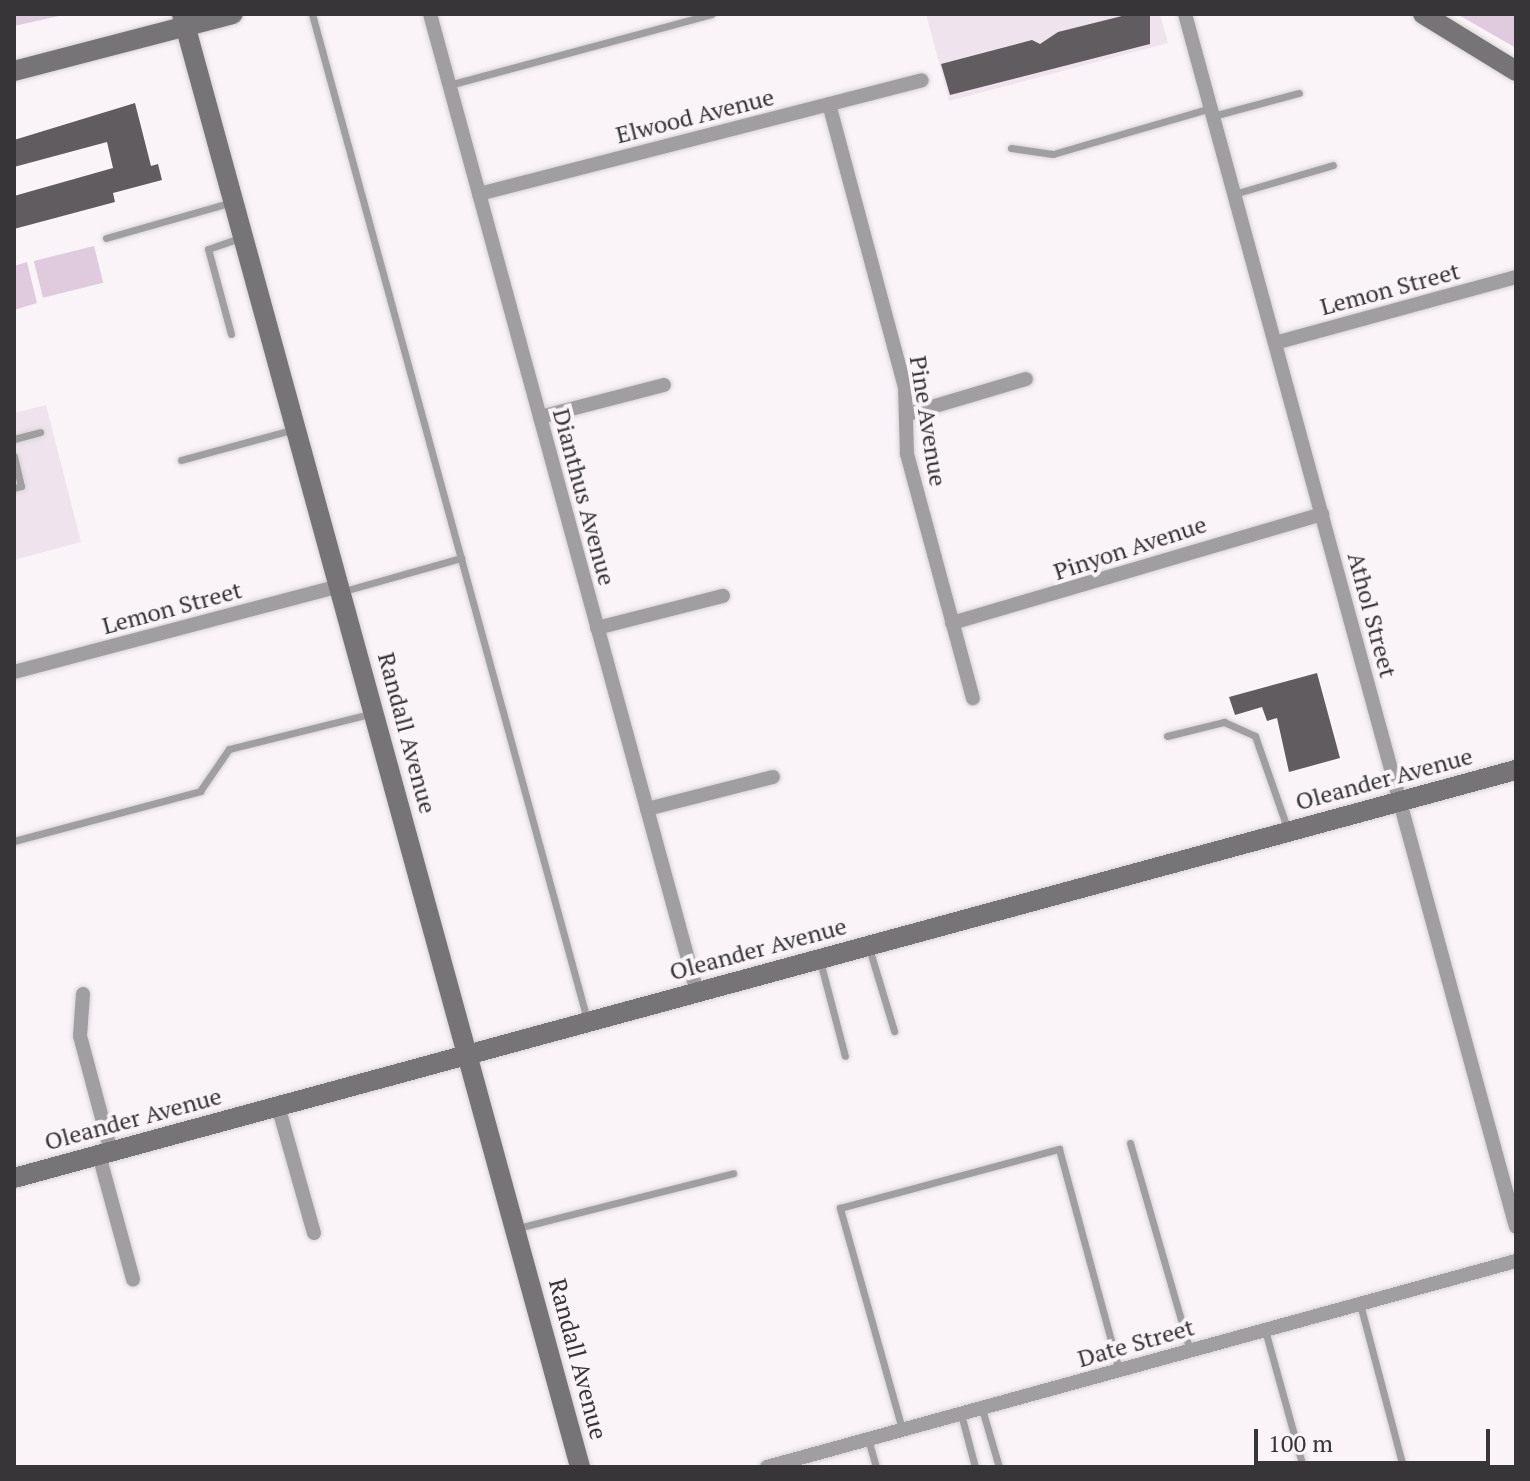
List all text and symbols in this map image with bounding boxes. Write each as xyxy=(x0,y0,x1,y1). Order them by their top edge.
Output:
street label: Elwood Avenue xyxy=(613,82,777,150)
street label: Lemon Street xyxy=(1317,257,1463,321)
street label: Pine Avenue xyxy=(903,353,953,489)
street label: Dianthus Avenue xyxy=(547,405,621,589)
street label: Pinyon Avenue xyxy=(1050,510,1210,586)
street label: Athol Street xyxy=(1341,549,1403,681)
street label: Lemon Street xyxy=(99,576,245,640)
street label: Randall Avenue xyxy=(372,649,442,817)
street label: Oleander Avenue xyxy=(1292,741,1476,817)
street label: Oleander Avenue xyxy=(666,911,850,987)
street label: Oleander Avenue xyxy=(41,1081,225,1157)
street label: Randall Avenue xyxy=(543,1275,613,1443)
street label: Date Street xyxy=(1074,1313,1198,1373)
scale bar xyxy=(1258,1413,1494,1463)
text: 100 m xyxy=(1268,1427,1333,1459)

